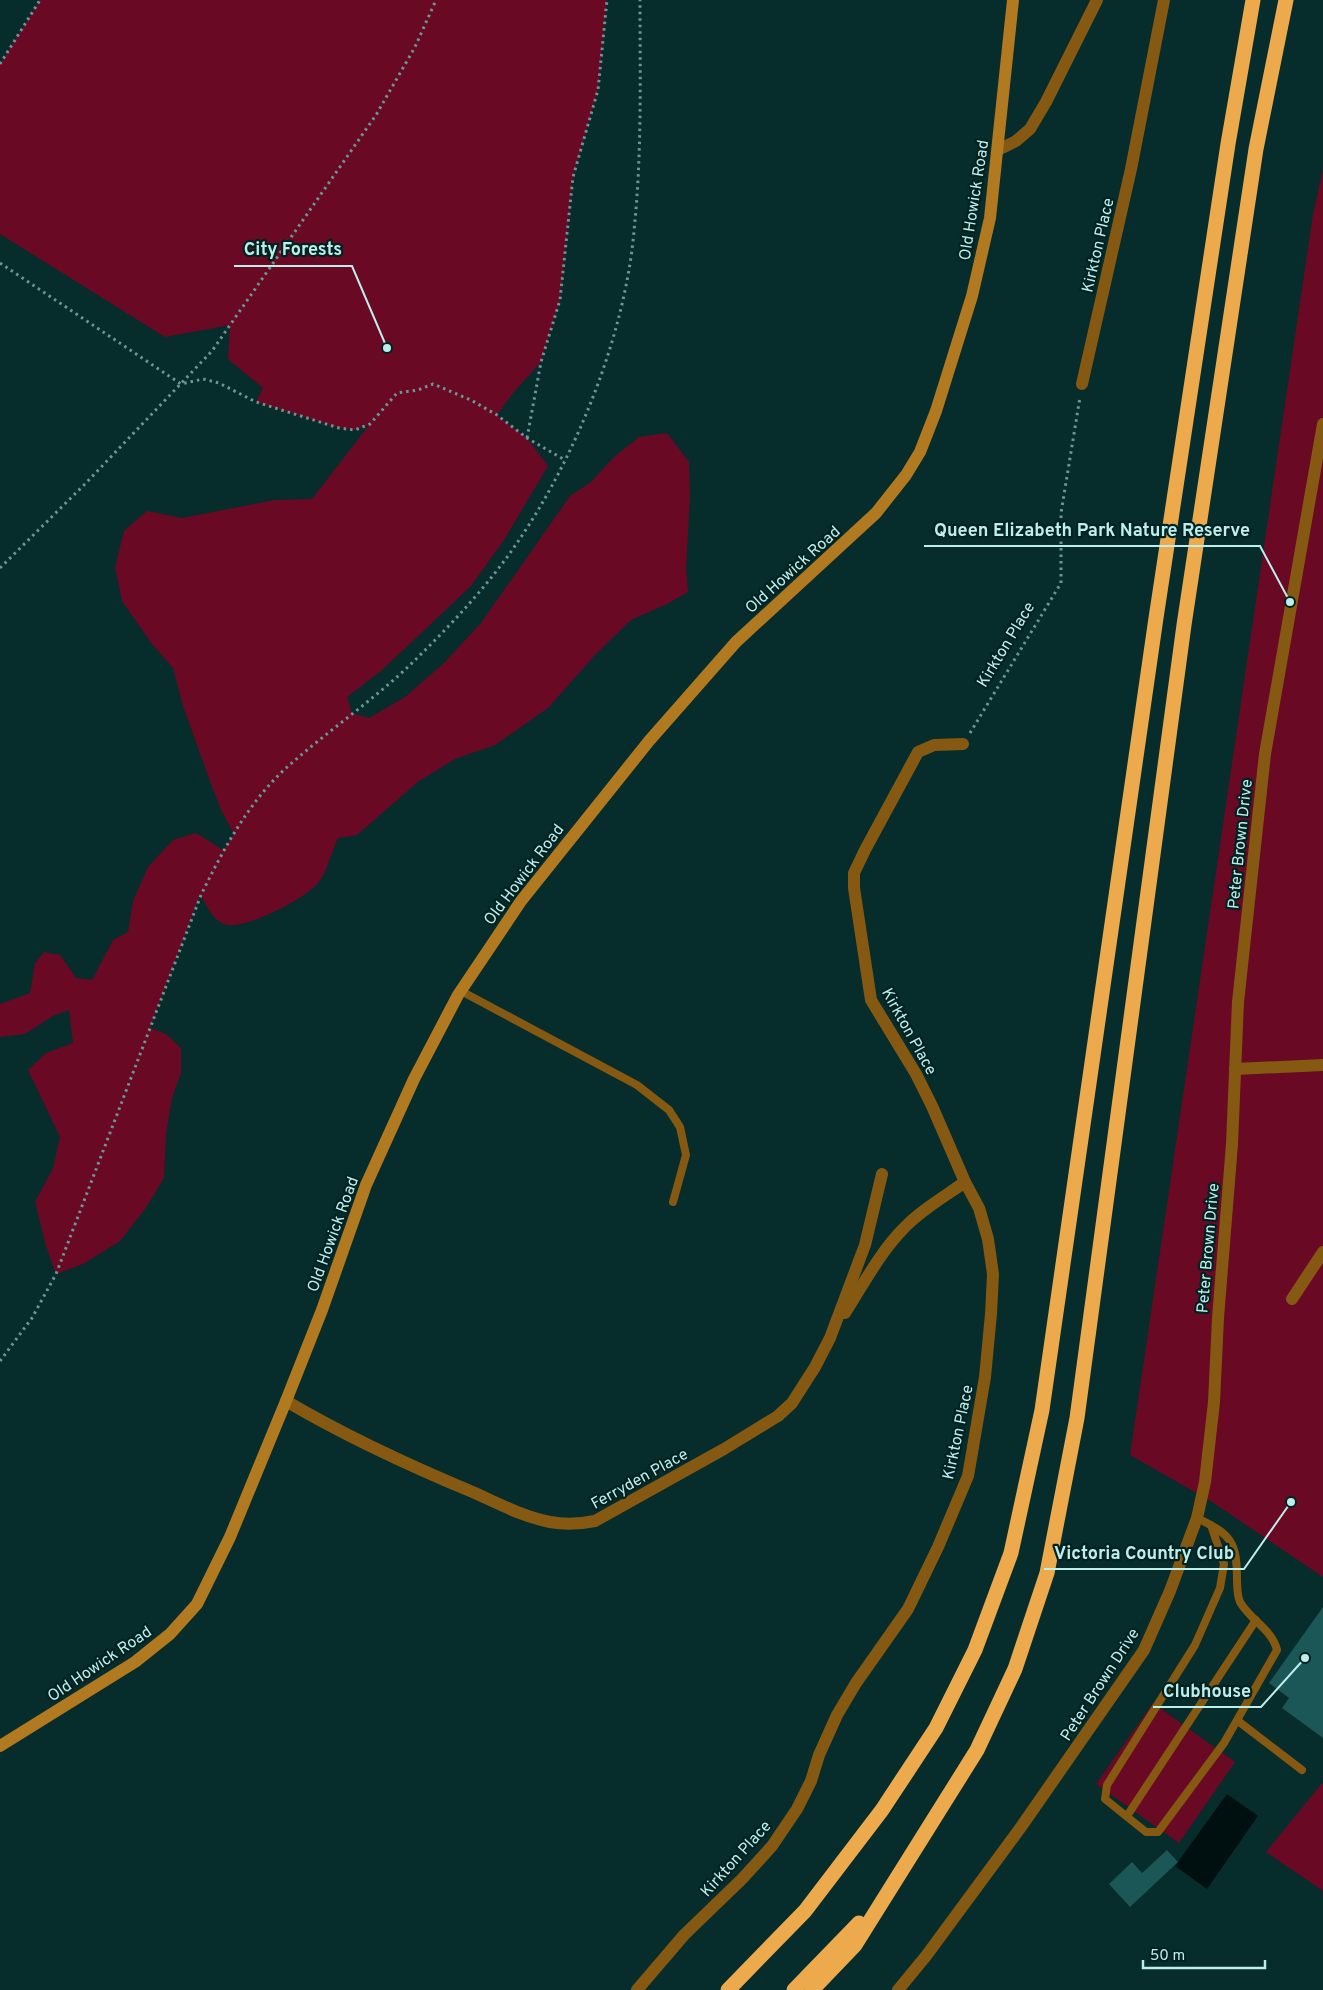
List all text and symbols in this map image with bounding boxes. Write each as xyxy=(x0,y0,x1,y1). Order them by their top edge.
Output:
street label: Old Howick Road xyxy=(956,139,994,262)
street label: Kirkton Place xyxy=(1078,196,1120,295)
callout: City Forests xyxy=(234,233,352,266)
text: City Forests xyxy=(244,239,342,262)
callout: Queen Elizabeth Park Nature Reserve xyxy=(924,513,1260,546)
text: Queen Elizabeth Park Nature Reserve xyxy=(934,520,1250,543)
street label: Old Howick Road xyxy=(742,522,845,619)
street label: Kirkton Place xyxy=(973,599,1040,691)
street label: Peter Brown Drive xyxy=(1224,778,1258,910)
street label: Old Howick Road xyxy=(480,821,569,930)
street label: Kirkton Place xyxy=(876,985,940,1079)
street label: Old Howick Road xyxy=(304,1174,364,1295)
street label: Peter Brown Drive xyxy=(1193,1182,1225,1314)
street label: Kirkton Place xyxy=(939,1383,979,1482)
street label: Ferryden Place xyxy=(588,1445,692,1515)
callout: Victoria Country Club xyxy=(1044,1536,1244,1569)
text: Victoria Country Club xyxy=(1054,1543,1234,1566)
street label: Old Howick Road xyxy=(44,1622,156,1707)
street label: Peter Brown Drive xyxy=(1057,1625,1145,1745)
callout: Clubhouse xyxy=(1153,1674,1261,1707)
text: Clubhouse xyxy=(1163,1681,1251,1704)
street label: Kirkton Place xyxy=(697,1817,776,1902)
scale bar xyxy=(1143,1938,1266,1970)
text: 50 m xyxy=(1150,1947,1185,1966)

